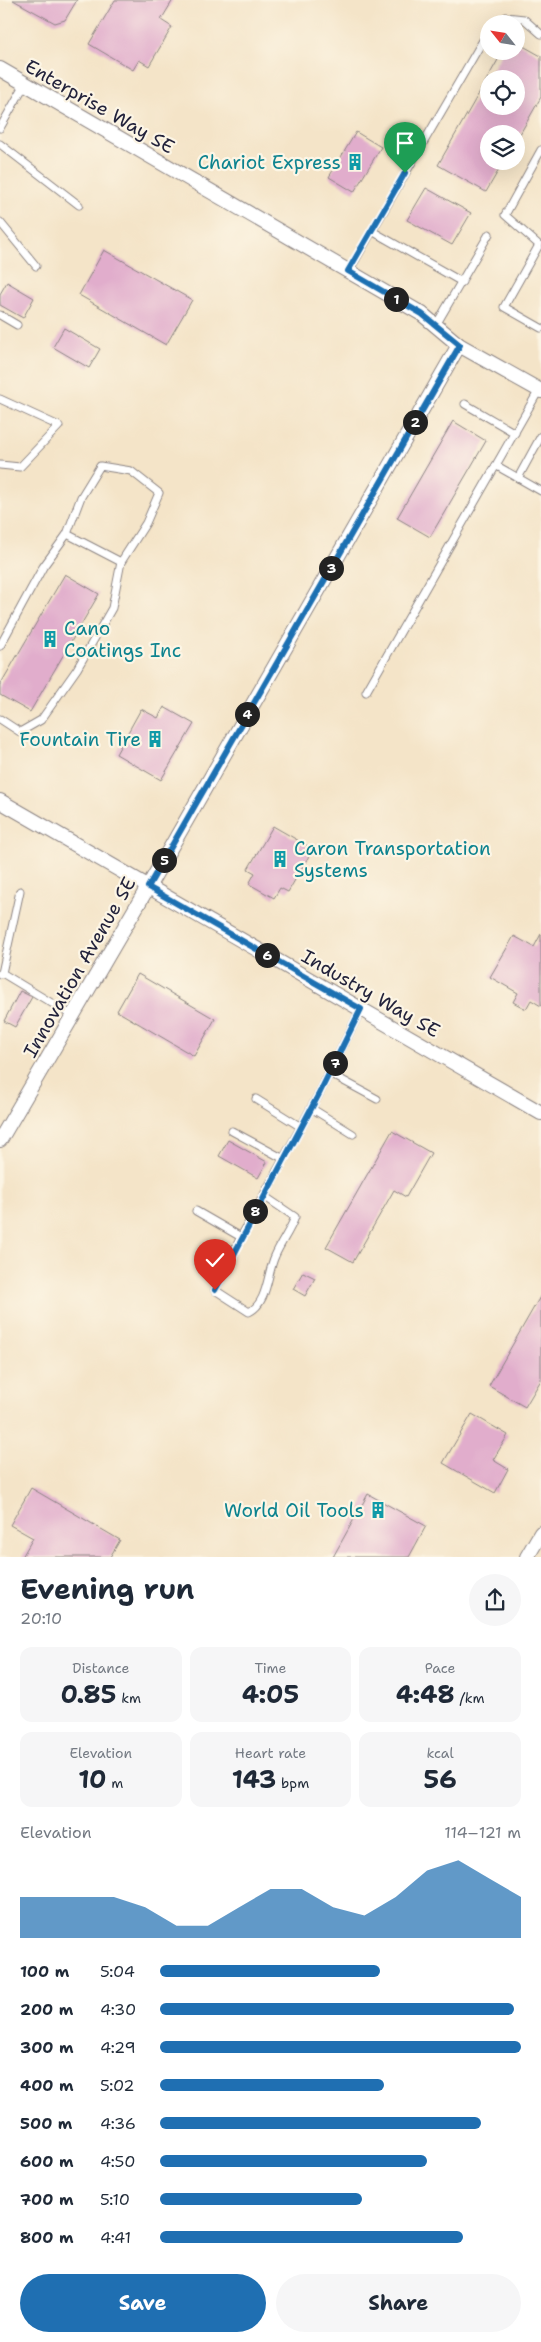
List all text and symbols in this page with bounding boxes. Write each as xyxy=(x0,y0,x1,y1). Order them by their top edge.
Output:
north arrow xyxy=(480,15,525,60)
map controls xyxy=(480,15,525,170)
street label: Enterprise Way SE xyxy=(21,53,179,159)
button: locate xyxy=(480,70,525,115)
pin xyxy=(384,122,426,173)
button: layers xyxy=(480,125,525,170)
icon: arrive xyxy=(391,129,419,157)
place label: Chariot Express xyxy=(198,150,341,175)
building icon: Chariot Express xyxy=(345,152,365,172)
pin: 1 xyxy=(384,286,408,312)
text: 1 xyxy=(393,290,400,308)
pin: 2 xyxy=(402,410,428,434)
text: 2 xyxy=(411,413,420,431)
pin: 3 xyxy=(318,556,344,580)
text: 3 xyxy=(327,559,336,577)
place label: Cano Coatings Inc xyxy=(64,616,181,663)
building icon: Cano Coatings Inc xyxy=(40,629,60,649)
pin: 4 xyxy=(234,702,260,726)
text: 4 xyxy=(243,705,252,723)
place label: Fountain Tire xyxy=(19,727,141,752)
building icon: Fountain Tire xyxy=(145,729,165,749)
place label: Caron Transportation Systems xyxy=(294,836,491,883)
pin: 5 xyxy=(152,848,176,872)
building icon: Caron Transportation Systems xyxy=(270,849,290,869)
text: 5 xyxy=(160,851,169,869)
street label: Innovation Avenue SE xyxy=(18,872,141,1062)
pin: 6 xyxy=(254,942,280,968)
street label: Industry Way SE xyxy=(297,944,445,1043)
text: 6 xyxy=(263,946,272,964)
pin: 7 xyxy=(322,1050,348,1076)
text: 7 xyxy=(331,1054,340,1072)
pin: 8 xyxy=(242,1198,268,1224)
text: 8 xyxy=(251,1202,260,1220)
pin xyxy=(194,1239,236,1290)
icon: check xyxy=(201,1246,229,1274)
place label: World Oil Tools xyxy=(224,1498,364,1523)
building icon: World Oil Tools xyxy=(368,1500,388,1520)
text: Evening run xyxy=(20,1570,195,1608)
button: share xyxy=(469,1574,521,1626)
text: 20:10 xyxy=(20,1608,62,1629)
text: Distance xyxy=(72,1659,130,1677)
text: Time xyxy=(254,1659,287,1677)
text: Pace xyxy=(425,1659,456,1677)
text: 0.85 xyxy=(61,1677,116,1711)
text: 4:05 xyxy=(242,1677,299,1711)
text: 4:48 xyxy=(396,1677,455,1711)
text: km xyxy=(116,1689,141,1707)
text: /km xyxy=(455,1689,485,1707)
text: Elevation xyxy=(69,1744,132,1762)
text: Heart rate xyxy=(235,1744,306,1762)
text: kcal xyxy=(427,1744,454,1762)
text: 10 xyxy=(78,1762,106,1796)
text: 143 xyxy=(232,1762,276,1796)
text: 56 xyxy=(424,1762,457,1796)
text: m xyxy=(106,1774,123,1792)
text: bpm xyxy=(276,1774,309,1792)
text: Elevation xyxy=(20,1822,92,1843)
text: 114–121 m xyxy=(444,1822,521,1843)
text: 100 m xyxy=(20,1961,69,1982)
text: 5:04 xyxy=(100,1961,135,1982)
text: 200 m xyxy=(20,1999,73,2020)
text: 4:30 xyxy=(100,1999,136,2020)
text: 300 m xyxy=(20,2037,74,2058)
text: 4:29 xyxy=(100,2037,136,2058)
text: 400 m xyxy=(20,2075,74,2096)
text: 5:02 xyxy=(100,2075,134,2096)
text: 500 m xyxy=(20,2113,72,2134)
text: 4:36 xyxy=(100,2113,136,2134)
text: 600 m xyxy=(20,2151,74,2172)
text: 4:50 xyxy=(100,2151,135,2172)
text: 700 m xyxy=(20,2189,74,2210)
text: 5:10 xyxy=(100,2189,130,2210)
text: 800 m xyxy=(20,2227,74,2248)
text: 4:41 xyxy=(100,2227,131,2248)
button: Save xyxy=(20,2274,266,2332)
button: Share xyxy=(276,2274,521,2332)

